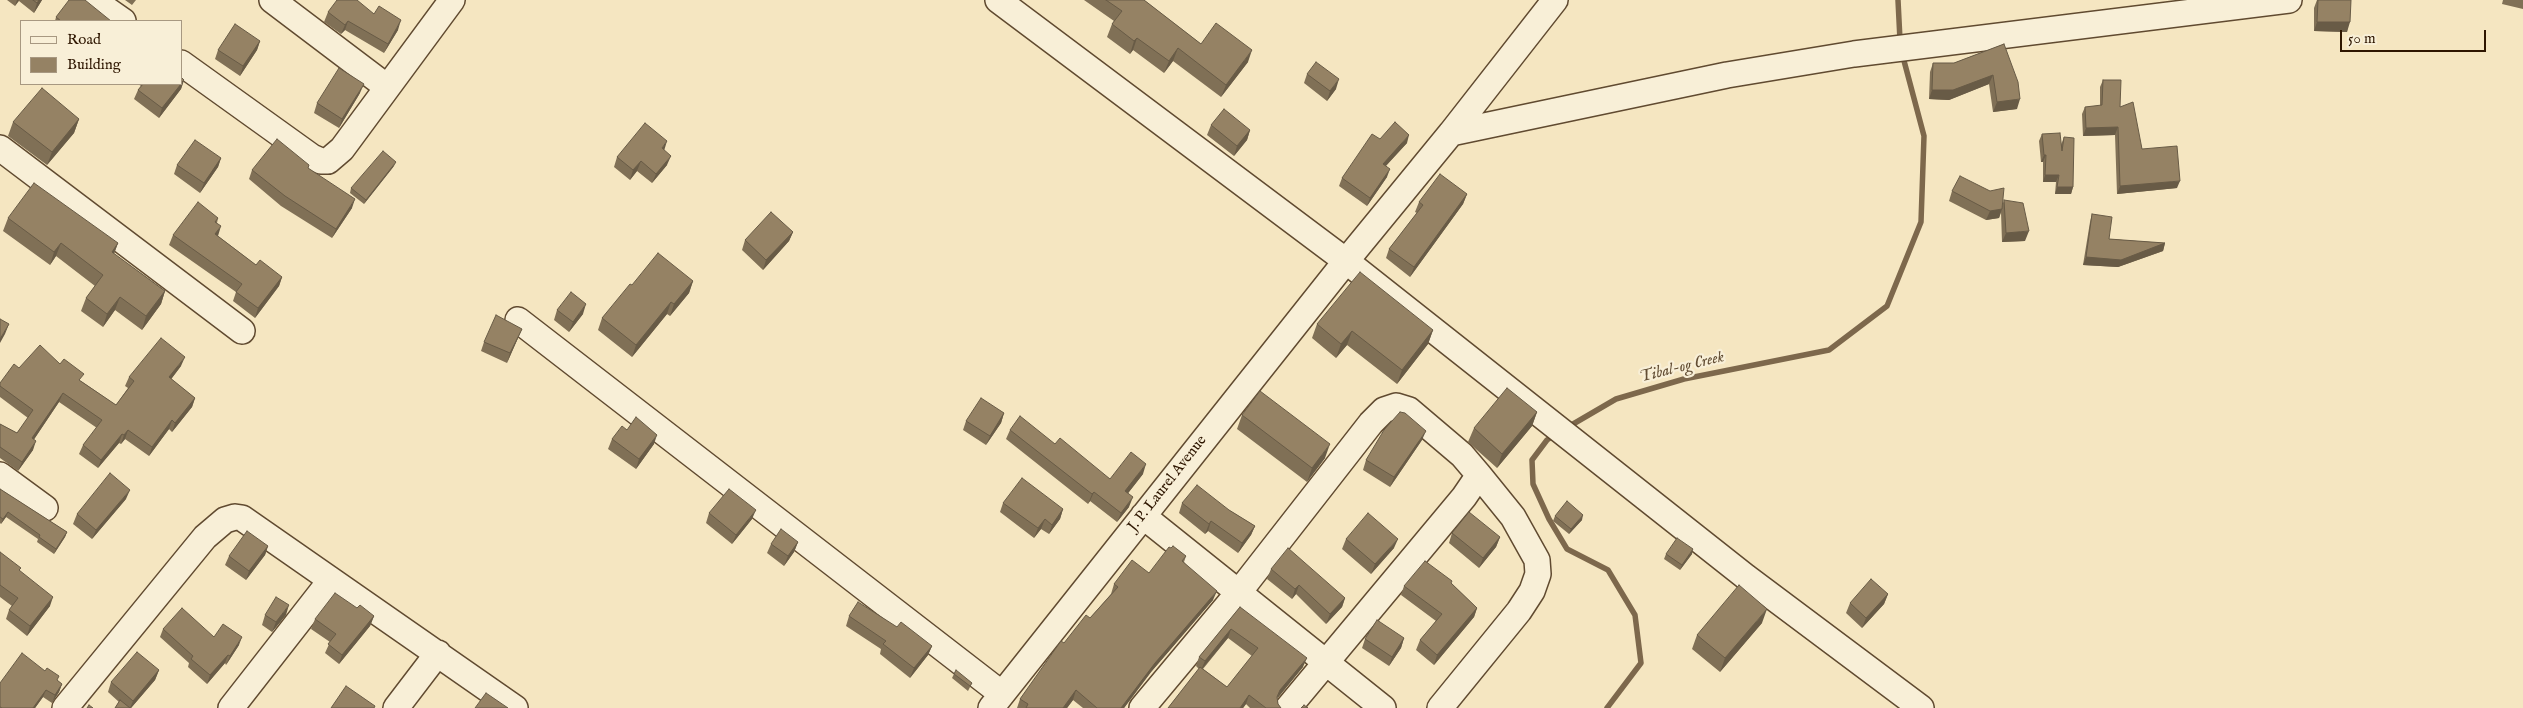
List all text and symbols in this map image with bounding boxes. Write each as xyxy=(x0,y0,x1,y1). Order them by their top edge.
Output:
legend xyxy=(20,20,182,85)
scale bar xyxy=(2343,20,2489,52)
text: 50 m xyxy=(2348,29,2376,48)
text: Road xyxy=(67,30,101,49)
text: Building xyxy=(67,55,121,74)
water label: Tibal-og Creek xyxy=(1638,348,1726,388)
street label: J. P. Laurel Avenue xyxy=(1125,432,1211,536)

